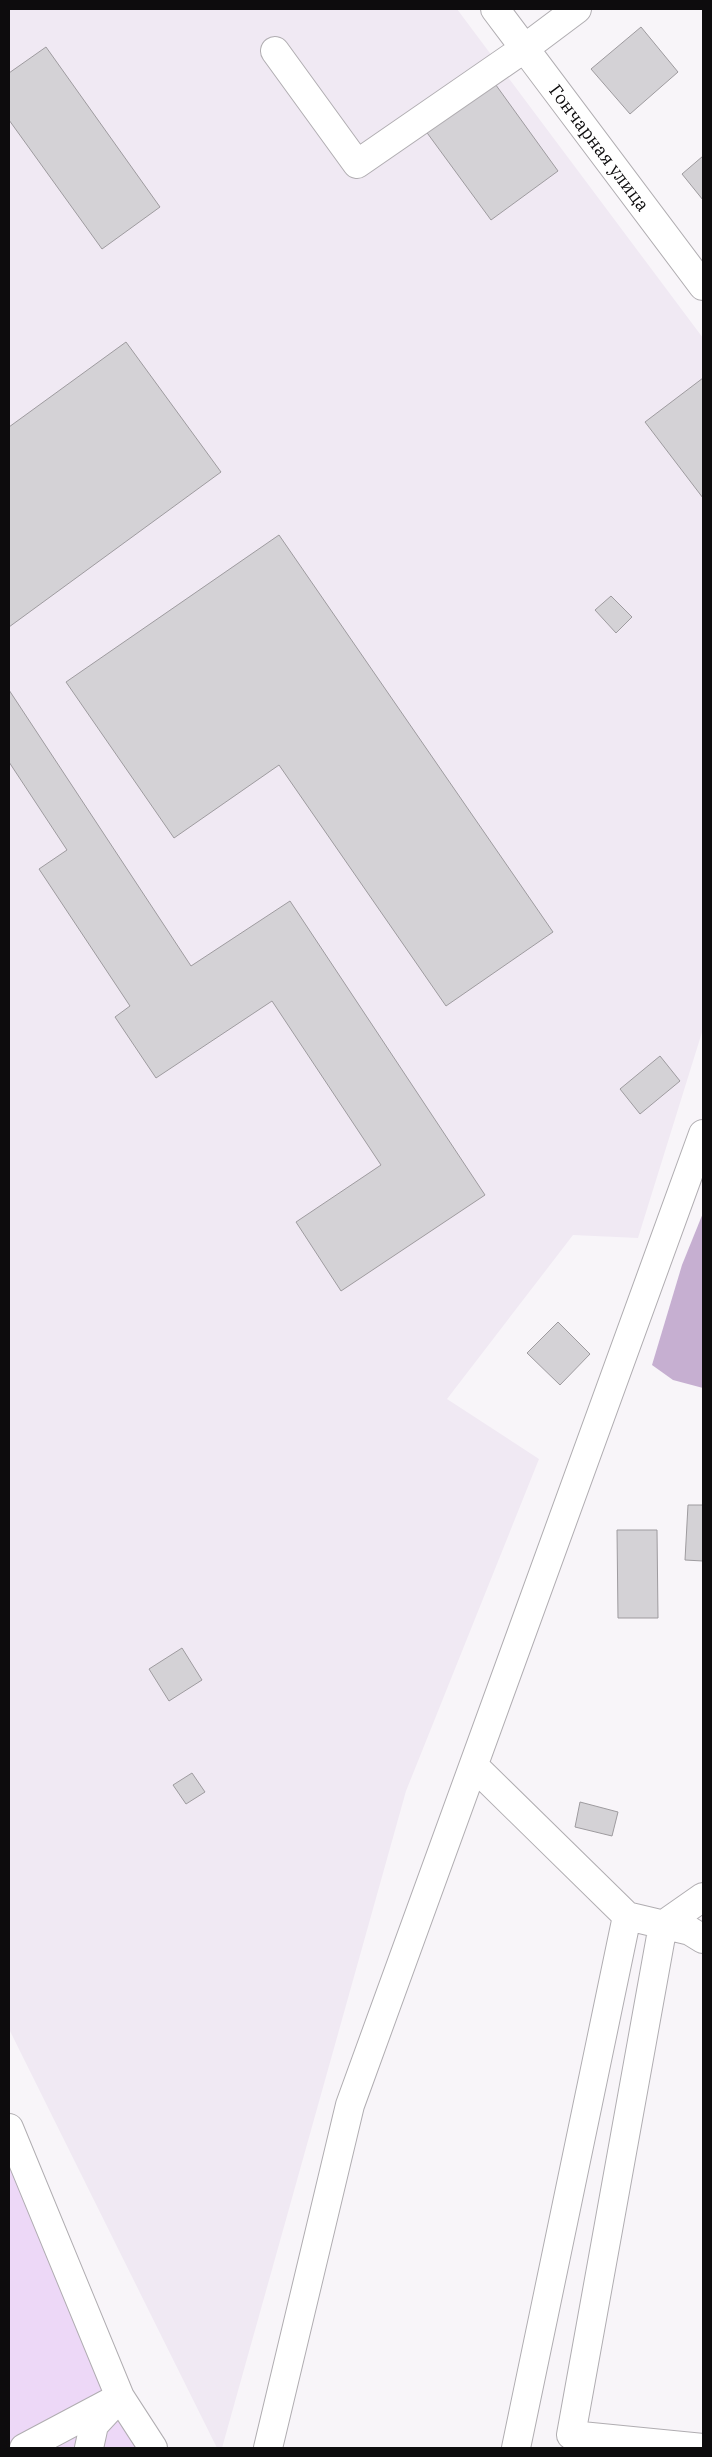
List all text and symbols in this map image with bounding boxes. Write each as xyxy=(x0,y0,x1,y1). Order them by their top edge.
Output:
street label: Гончарная улица xyxy=(544,80,655,216)

